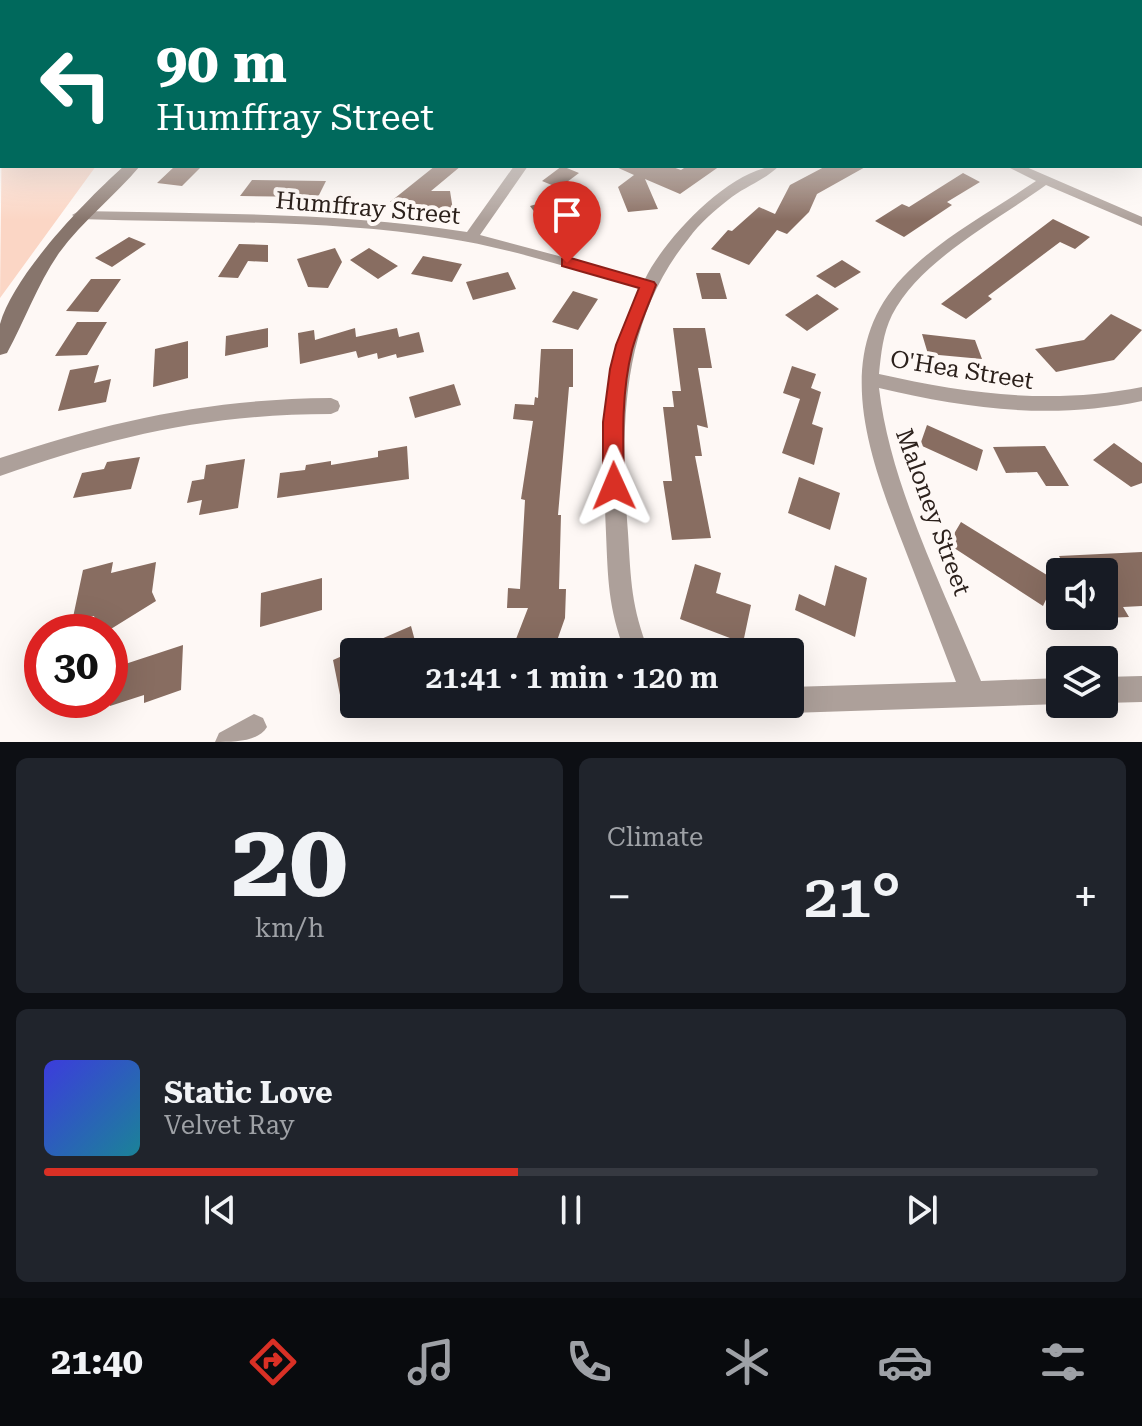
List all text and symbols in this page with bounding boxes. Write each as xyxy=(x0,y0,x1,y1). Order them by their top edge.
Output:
text: 90 m xyxy=(156,30,287,96)
icon: left xyxy=(24,32,128,136)
text: Humffray Street xyxy=(156,97,434,139)
pin xyxy=(533,181,601,263)
street label: Humffray Street xyxy=(275,186,462,230)
icon: arrive xyxy=(545,193,589,237)
street label: O'Hea Street xyxy=(888,345,1036,395)
street label: Maloney Street xyxy=(890,425,976,599)
position arrow xyxy=(572,444,656,528)
map controls xyxy=(1046,558,1118,718)
button: sound xyxy=(1046,558,1118,630)
speed limit sign: 30 xyxy=(24,614,128,718)
button: layers xyxy=(1046,646,1118,718)
text: 21:41 · 1 min · 120 m xyxy=(426,660,718,695)
text: 20 xyxy=(231,800,348,921)
text: Climate xyxy=(607,822,703,852)
text: 21° xyxy=(804,861,901,932)
text: − xyxy=(607,871,632,923)
text: + xyxy=(1073,871,1098,923)
text: km/h xyxy=(255,913,324,943)
text: Static Love xyxy=(164,1075,333,1110)
text: Velvet Ray xyxy=(164,1110,295,1140)
icon: previous xyxy=(198,1188,242,1232)
icon: pause xyxy=(549,1188,593,1232)
icon: next xyxy=(900,1188,944,1232)
icon: directions xyxy=(245,1334,301,1390)
icon: music xyxy=(403,1334,459,1390)
icon: phone xyxy=(561,1334,617,1390)
icon: climate xyxy=(719,1334,775,1390)
icon: car xyxy=(877,1334,933,1390)
icon: filters xyxy=(1035,1334,1091,1390)
text: 21:40 xyxy=(51,1341,143,1383)

